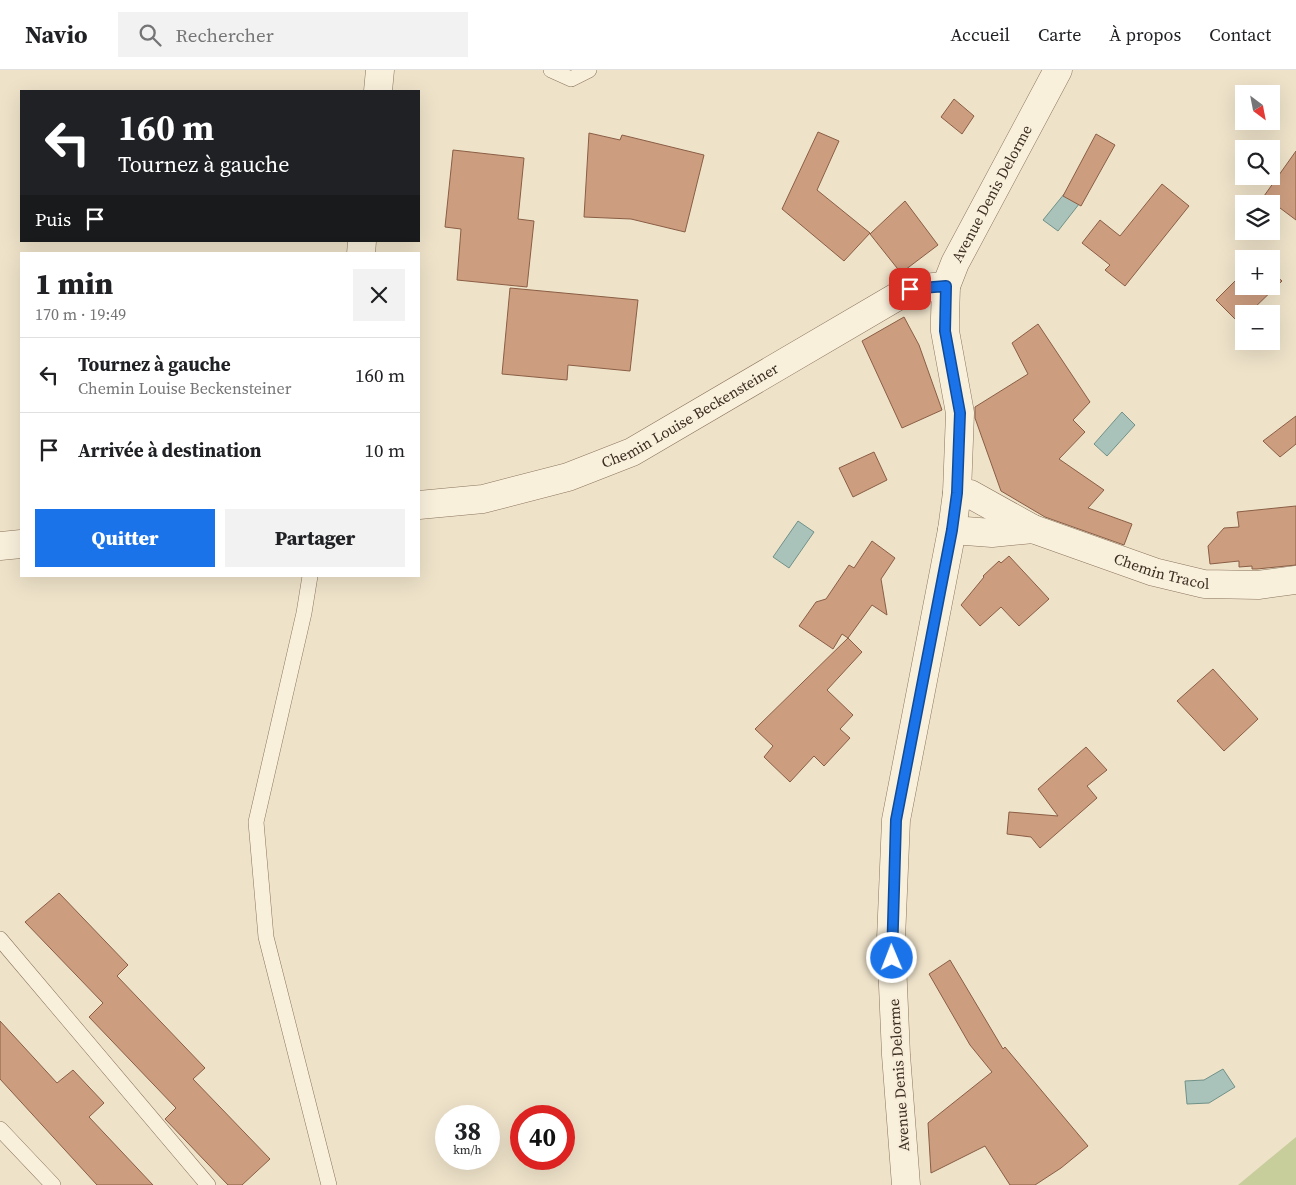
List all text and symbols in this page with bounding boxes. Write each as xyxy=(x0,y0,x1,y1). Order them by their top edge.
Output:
search box xyxy=(118,12,468,57)
text: Navio xyxy=(25,18,88,51)
icon: search xyxy=(136,21,164,49)
text: Rechercher xyxy=(176,22,274,48)
text: Accueil xyxy=(951,22,1010,47)
text: Carte xyxy=(1038,22,1081,47)
text: À propos xyxy=(1109,22,1181,47)
text: Contact xyxy=(1209,22,1271,47)
north arrow xyxy=(1235,85,1280,130)
map controls xyxy=(1235,85,1280,350)
text: 160 m xyxy=(118,104,214,152)
icon: left xyxy=(35,110,100,175)
street label: Avenue Denis Delorme xyxy=(946,121,1037,266)
button: search xyxy=(1235,140,1280,185)
text: Tournez à gauche xyxy=(118,149,289,179)
button: layers xyxy=(1235,195,1280,240)
icon: arrive xyxy=(81,205,109,233)
text: Puis xyxy=(35,206,71,232)
button: + xyxy=(1235,250,1280,295)
text: 1 min xyxy=(35,263,113,304)
pin xyxy=(889,268,931,310)
button: close xyxy=(353,269,405,321)
icon: arrive xyxy=(896,275,924,303)
text: 170 m · 19:49 xyxy=(35,303,126,325)
button: − xyxy=(1235,305,1280,350)
text: Tournez à gauche xyxy=(78,351,231,377)
street label: Chemin Louise Beckensteiner xyxy=(598,357,783,473)
icon: left xyxy=(35,361,63,389)
text: 160 m xyxy=(355,362,405,388)
text: Chemin Louise Beckensteiner xyxy=(78,377,291,399)
icon: arrive xyxy=(35,436,63,464)
text: Arrivée à destination xyxy=(78,437,261,463)
text: 10 m xyxy=(364,437,405,463)
button: Quitter xyxy=(35,509,215,567)
button: Partager xyxy=(225,509,405,567)
street label: Chemin Tracol xyxy=(1111,548,1210,594)
position arrow xyxy=(865,931,917,983)
street label: Avenue Denis Delorme xyxy=(883,998,914,1152)
speed limit sign: 40 xyxy=(510,1105,575,1170)
text: 38 xyxy=(454,1114,481,1148)
text: km/h xyxy=(453,1142,482,1158)

